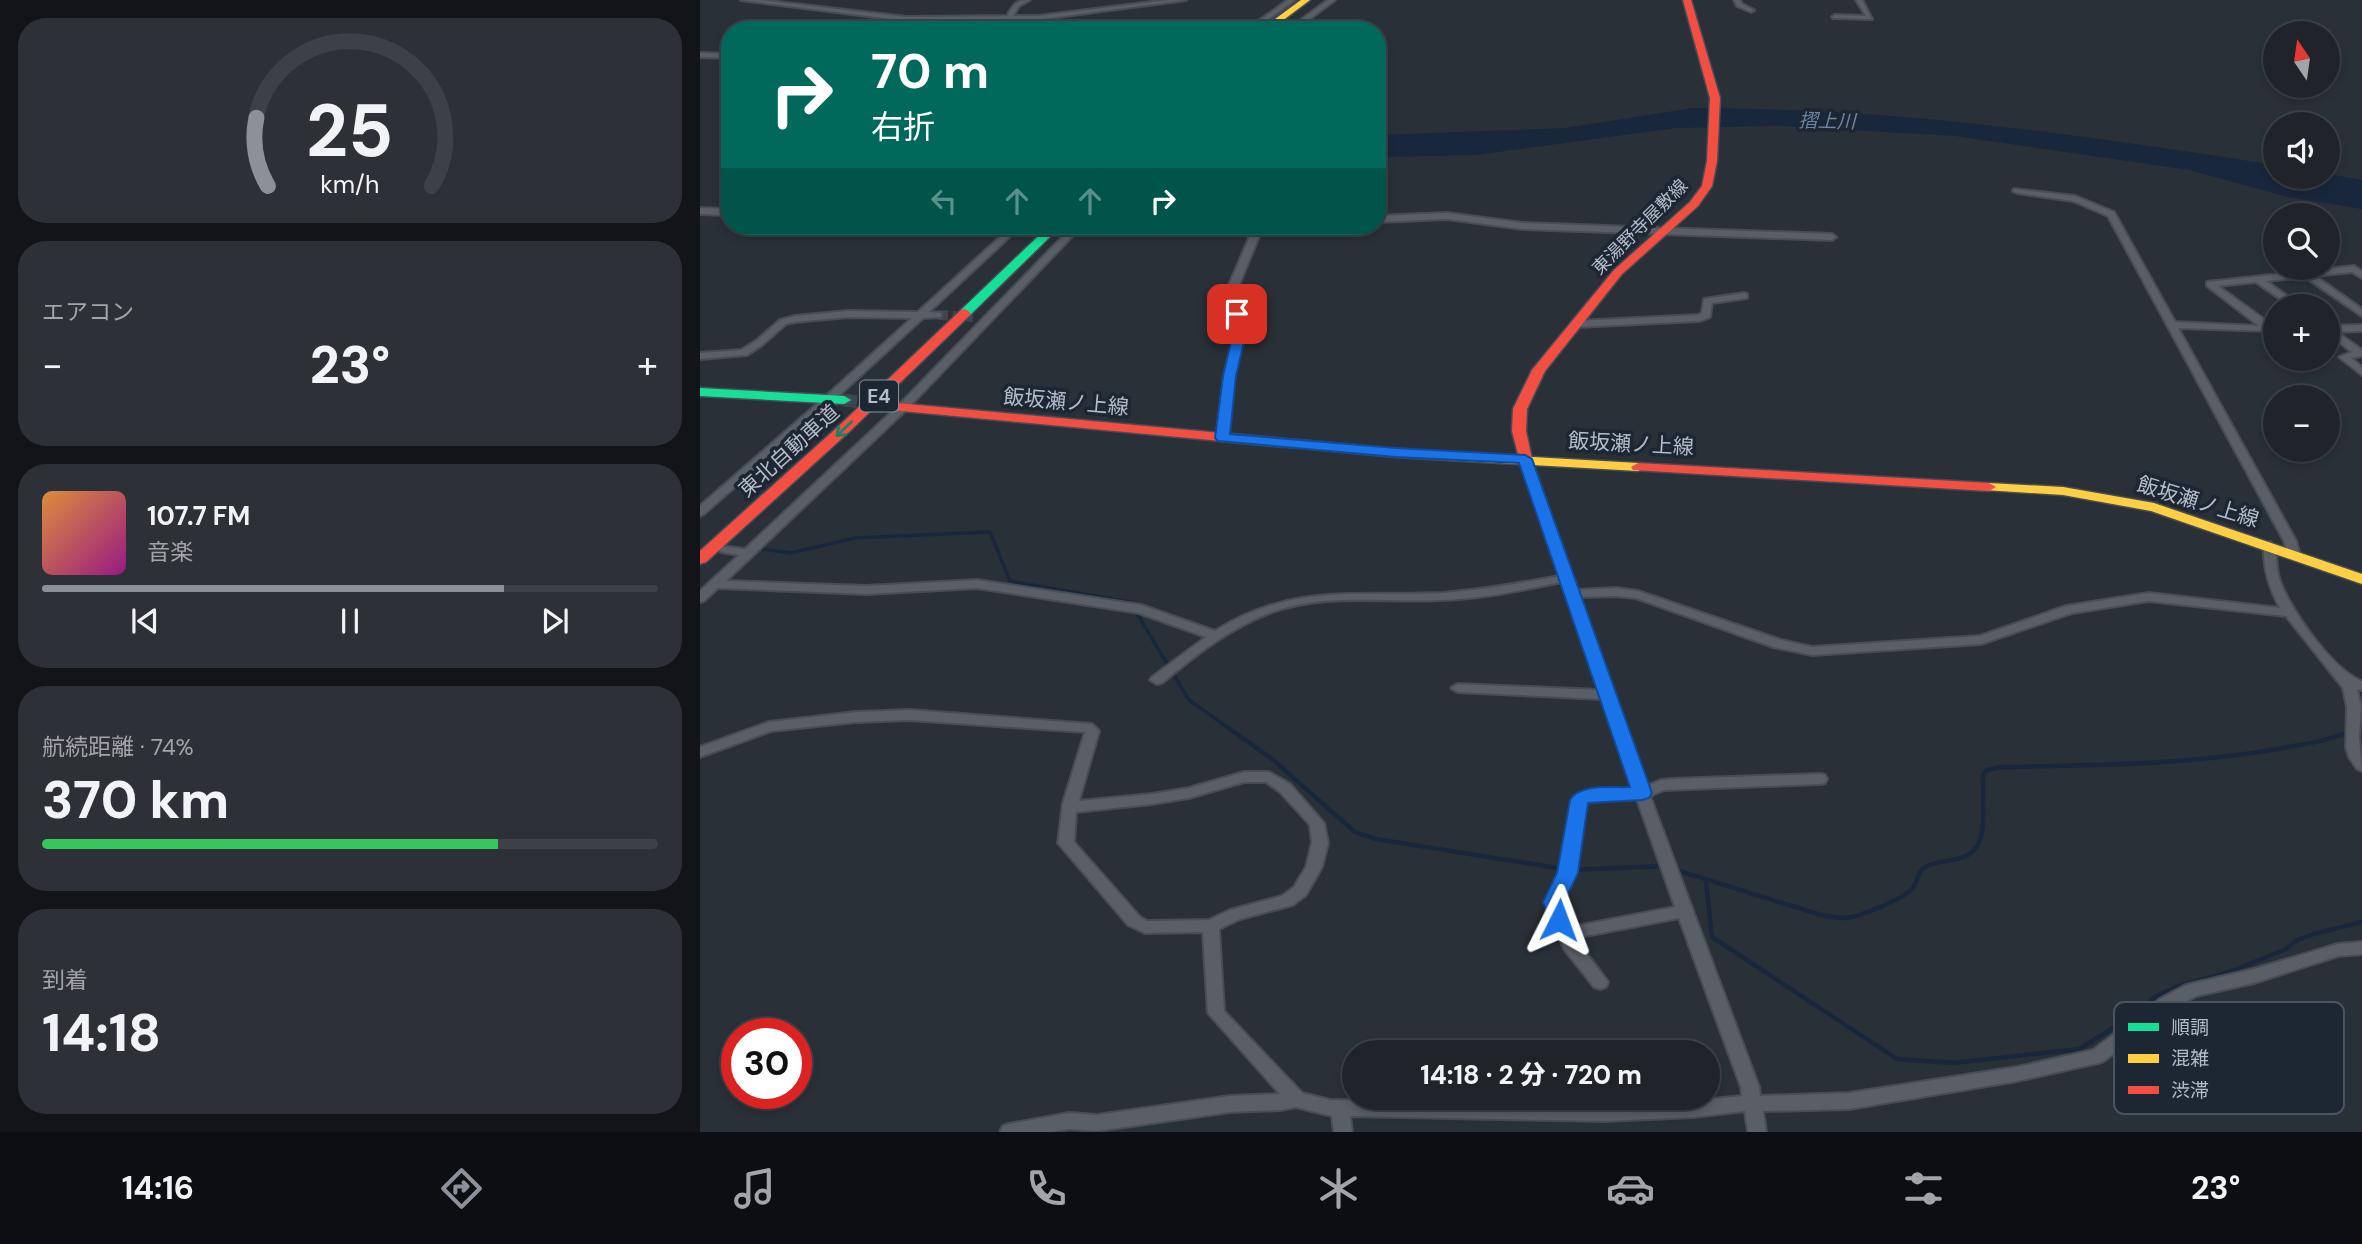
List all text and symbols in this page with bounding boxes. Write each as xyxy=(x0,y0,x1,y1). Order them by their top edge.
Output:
north arrow xyxy=(2263,21,2340,98)
map controls xyxy=(2263,21,2340,462)
text: 70 m xyxy=(871,39,989,103)
icon: right xyxy=(756,49,847,140)
text: 25 xyxy=(306,85,394,180)
text: 右折 xyxy=(871,106,935,148)
water label: 摺上川 xyxy=(1798,108,1858,134)
button: sound xyxy=(2263,112,2340,189)
text: km/h xyxy=(320,168,380,201)
street label: 東湯野寺屋敷線 xyxy=(1587,174,1693,280)
icon: left xyxy=(925,182,963,220)
icon: ahead xyxy=(998,182,1036,220)
icon: ahead xyxy=(1071,182,1109,220)
icon: right xyxy=(1144,182,1182,220)
button: search xyxy=(2263,203,2340,280)
pin xyxy=(1207,284,1267,344)
button: + xyxy=(2263,294,2340,371)
icon: arrive xyxy=(1218,295,1256,333)
text: エアコン xyxy=(42,297,134,327)
text: 23° xyxy=(310,331,390,399)
text: − xyxy=(42,340,63,390)
text: + xyxy=(637,340,658,390)
road number: E4 xyxy=(860,380,898,412)
street label: 飯坂瀬ノ上線 xyxy=(1002,383,1130,421)
button: − xyxy=(2263,385,2340,462)
street label: 東北自動車道 xyxy=(733,398,845,504)
one-way arrow xyxy=(836,420,853,437)
street label: 飯坂瀬ノ上線 xyxy=(1567,427,1695,461)
street label: 飯坂瀬ノ上線 xyxy=(2134,470,2262,534)
text: 107.7 FM xyxy=(147,499,250,533)
text: 音楽 xyxy=(147,537,193,567)
icon: previous xyxy=(126,602,164,640)
icon: pause xyxy=(331,602,369,640)
icon: next xyxy=(536,602,574,640)
text: 航続距離 · 74% xyxy=(42,732,194,762)
text: 370 km xyxy=(42,766,229,834)
position arrow xyxy=(1522,883,1596,957)
text: 到着 xyxy=(42,965,88,995)
text: 14:18 xyxy=(42,999,161,1067)
legend xyxy=(2114,1002,2344,1114)
text: 順調 xyxy=(2171,1015,2209,1040)
speed limit sign: 30 xyxy=(721,1018,812,1109)
text: 混雑 xyxy=(2171,1046,2209,1071)
text: 14:18 · 2 分 · 720 m xyxy=(1420,1058,1642,1092)
text: 渋滞 xyxy=(2171,1078,2209,1103)
icon: directions xyxy=(437,1164,486,1213)
icon: music xyxy=(730,1164,779,1213)
icon: phone xyxy=(1022,1164,1071,1213)
icon: climate xyxy=(1314,1164,1363,1213)
icon: car xyxy=(1606,1164,1655,1213)
icon: filters xyxy=(1899,1164,1948,1213)
text: 14:16 xyxy=(122,1167,194,1209)
text: 23° xyxy=(2191,1167,2240,1209)

